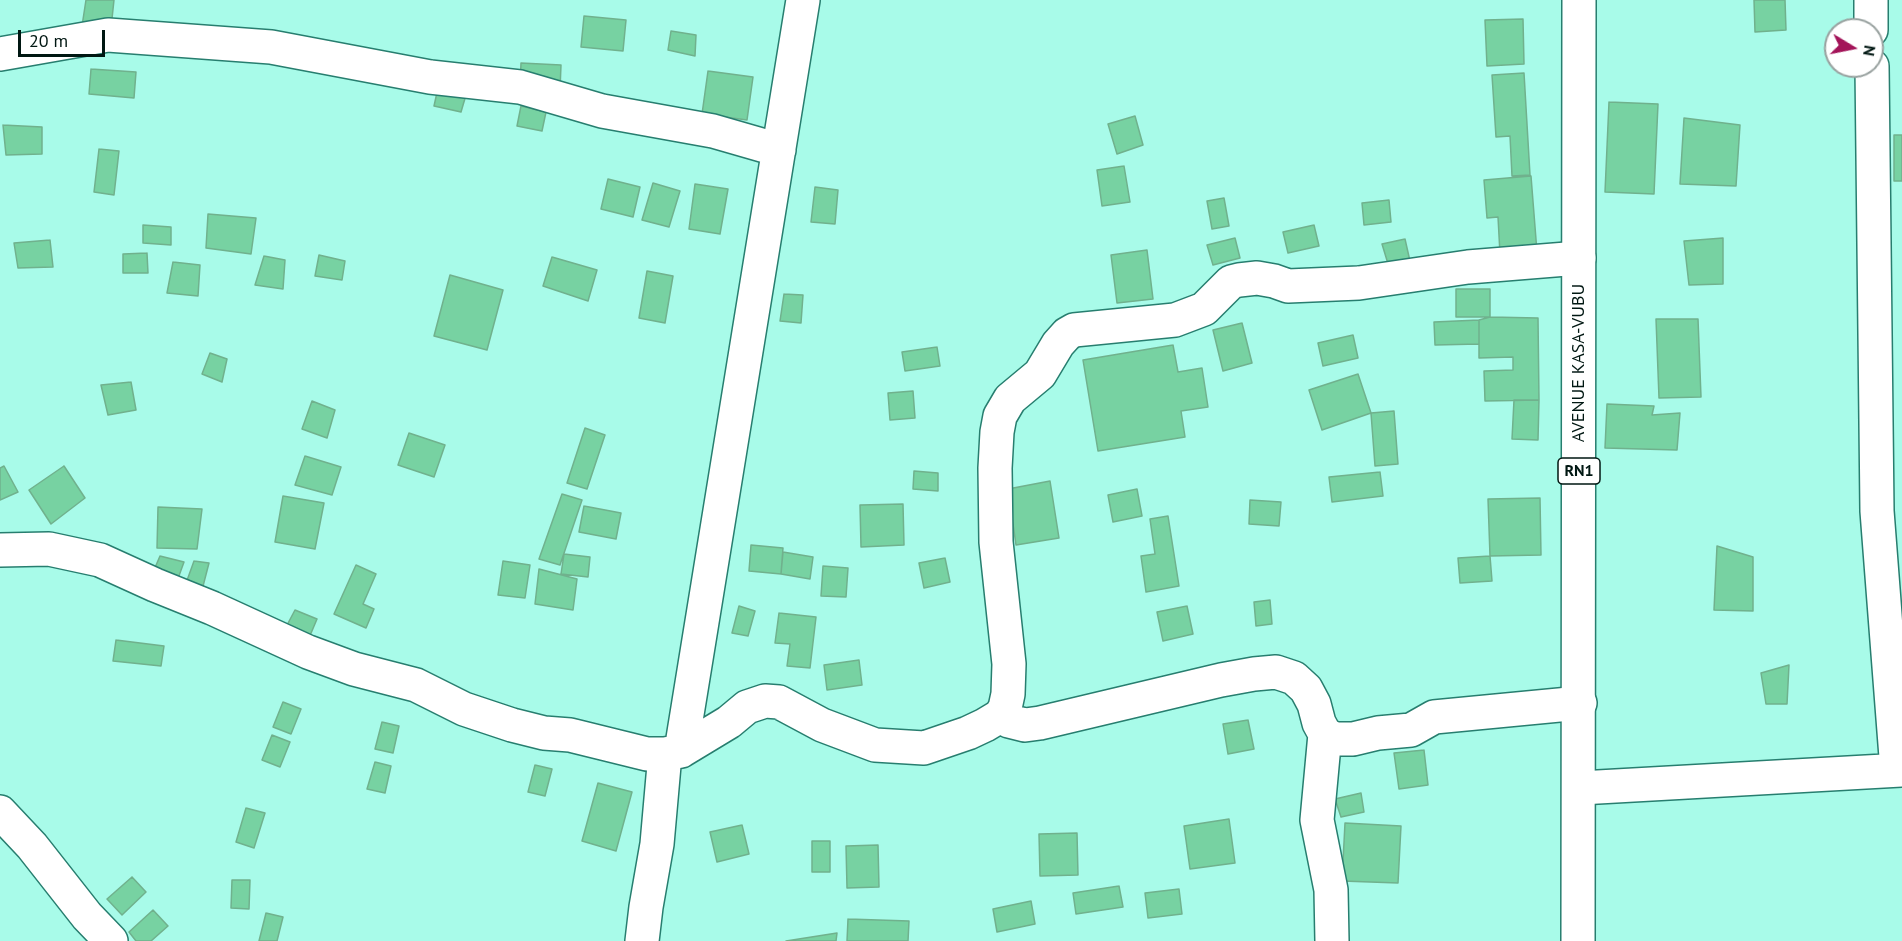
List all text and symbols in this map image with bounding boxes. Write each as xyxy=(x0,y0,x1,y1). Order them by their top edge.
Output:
scale bar xyxy=(21,18,108,56)
north arrow xyxy=(1824,18,1884,78)
text: 20 m xyxy=(29,29,68,52)
text: N xyxy=(1859,44,1881,58)
street label: AVENUE KASA-VUBU xyxy=(1568,284,1590,442)
road number: RN1 xyxy=(1558,458,1600,484)

